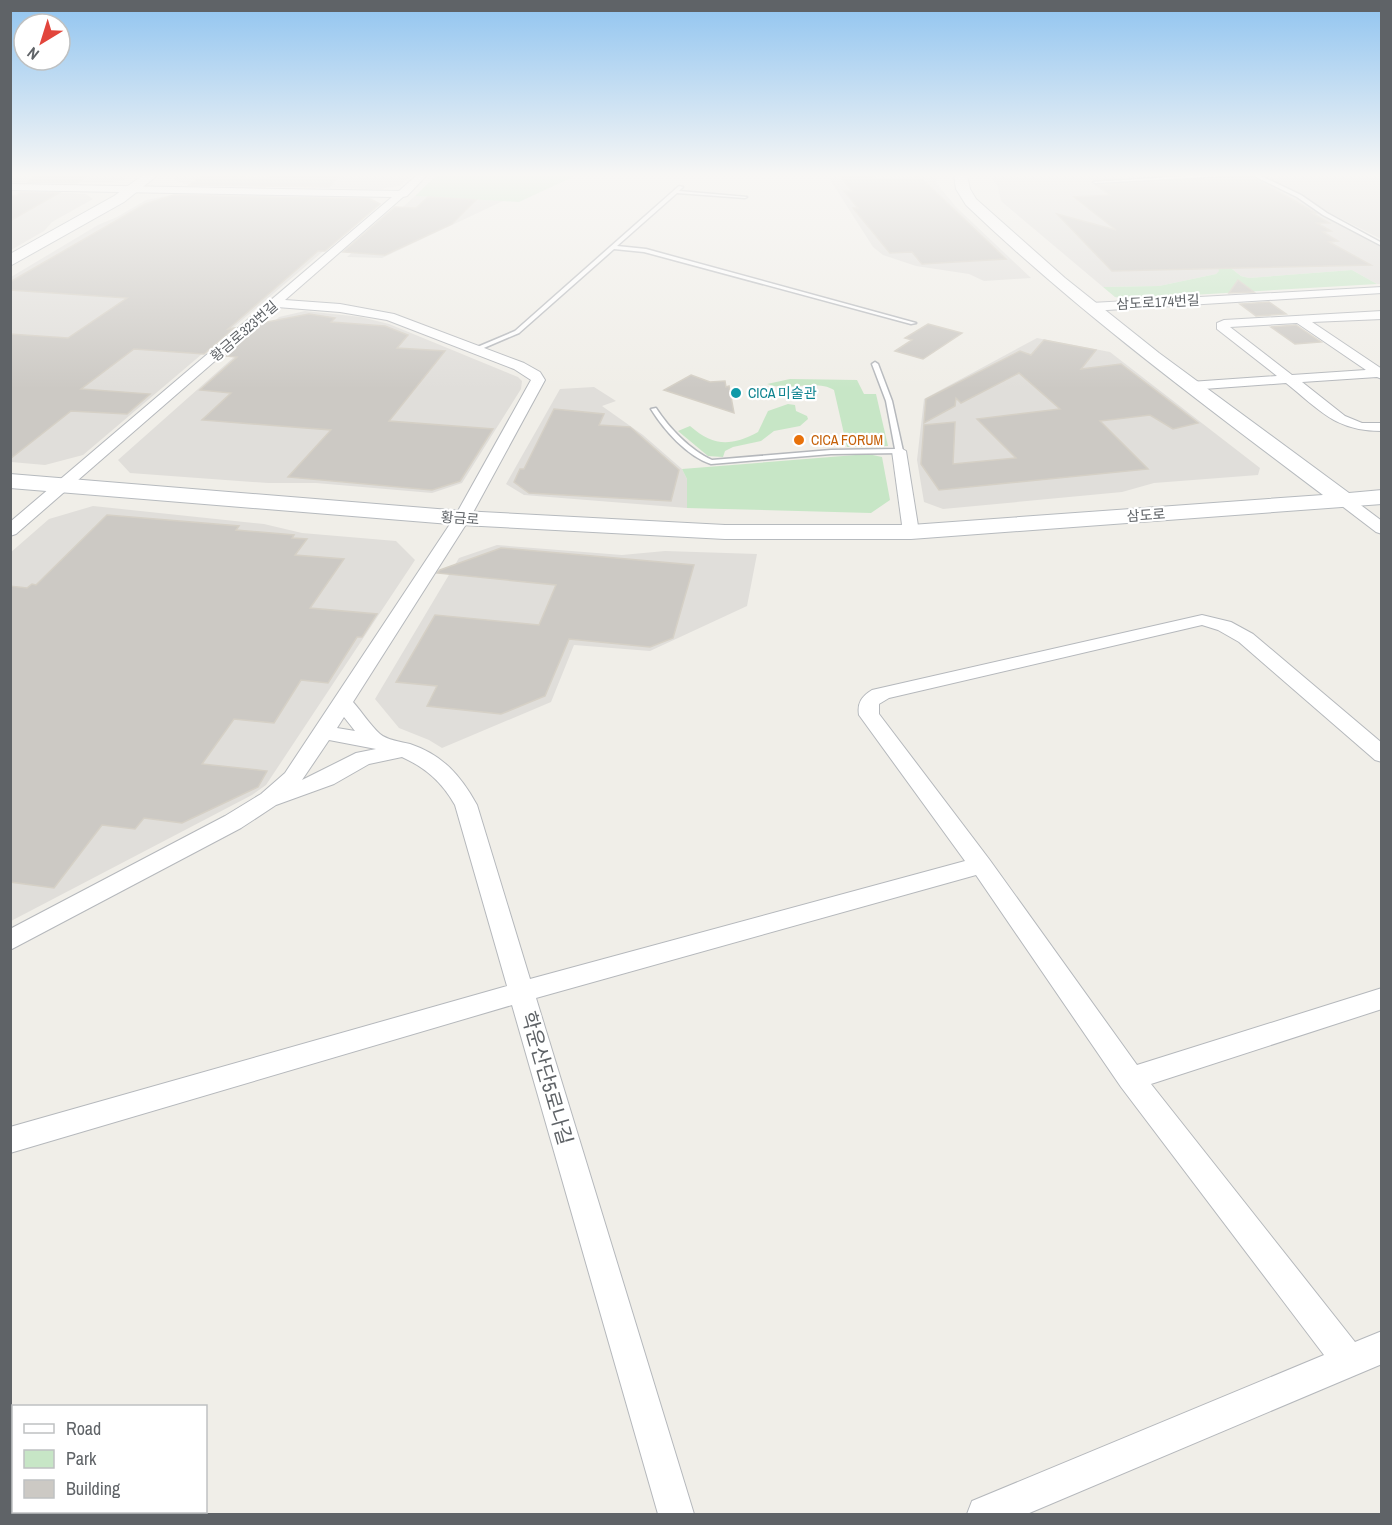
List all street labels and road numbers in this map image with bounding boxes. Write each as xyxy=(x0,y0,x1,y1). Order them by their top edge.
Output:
street label: 삼도로174번길 xyxy=(1116,291,1200,313)
street label: 황금로323번길 xyxy=(207,297,281,365)
street label: 삼도로 xyxy=(1126,505,1166,525)
street label: 황금로 xyxy=(440,508,480,528)
street label: 학운산단5로나길 xyxy=(515,1008,579,1148)

